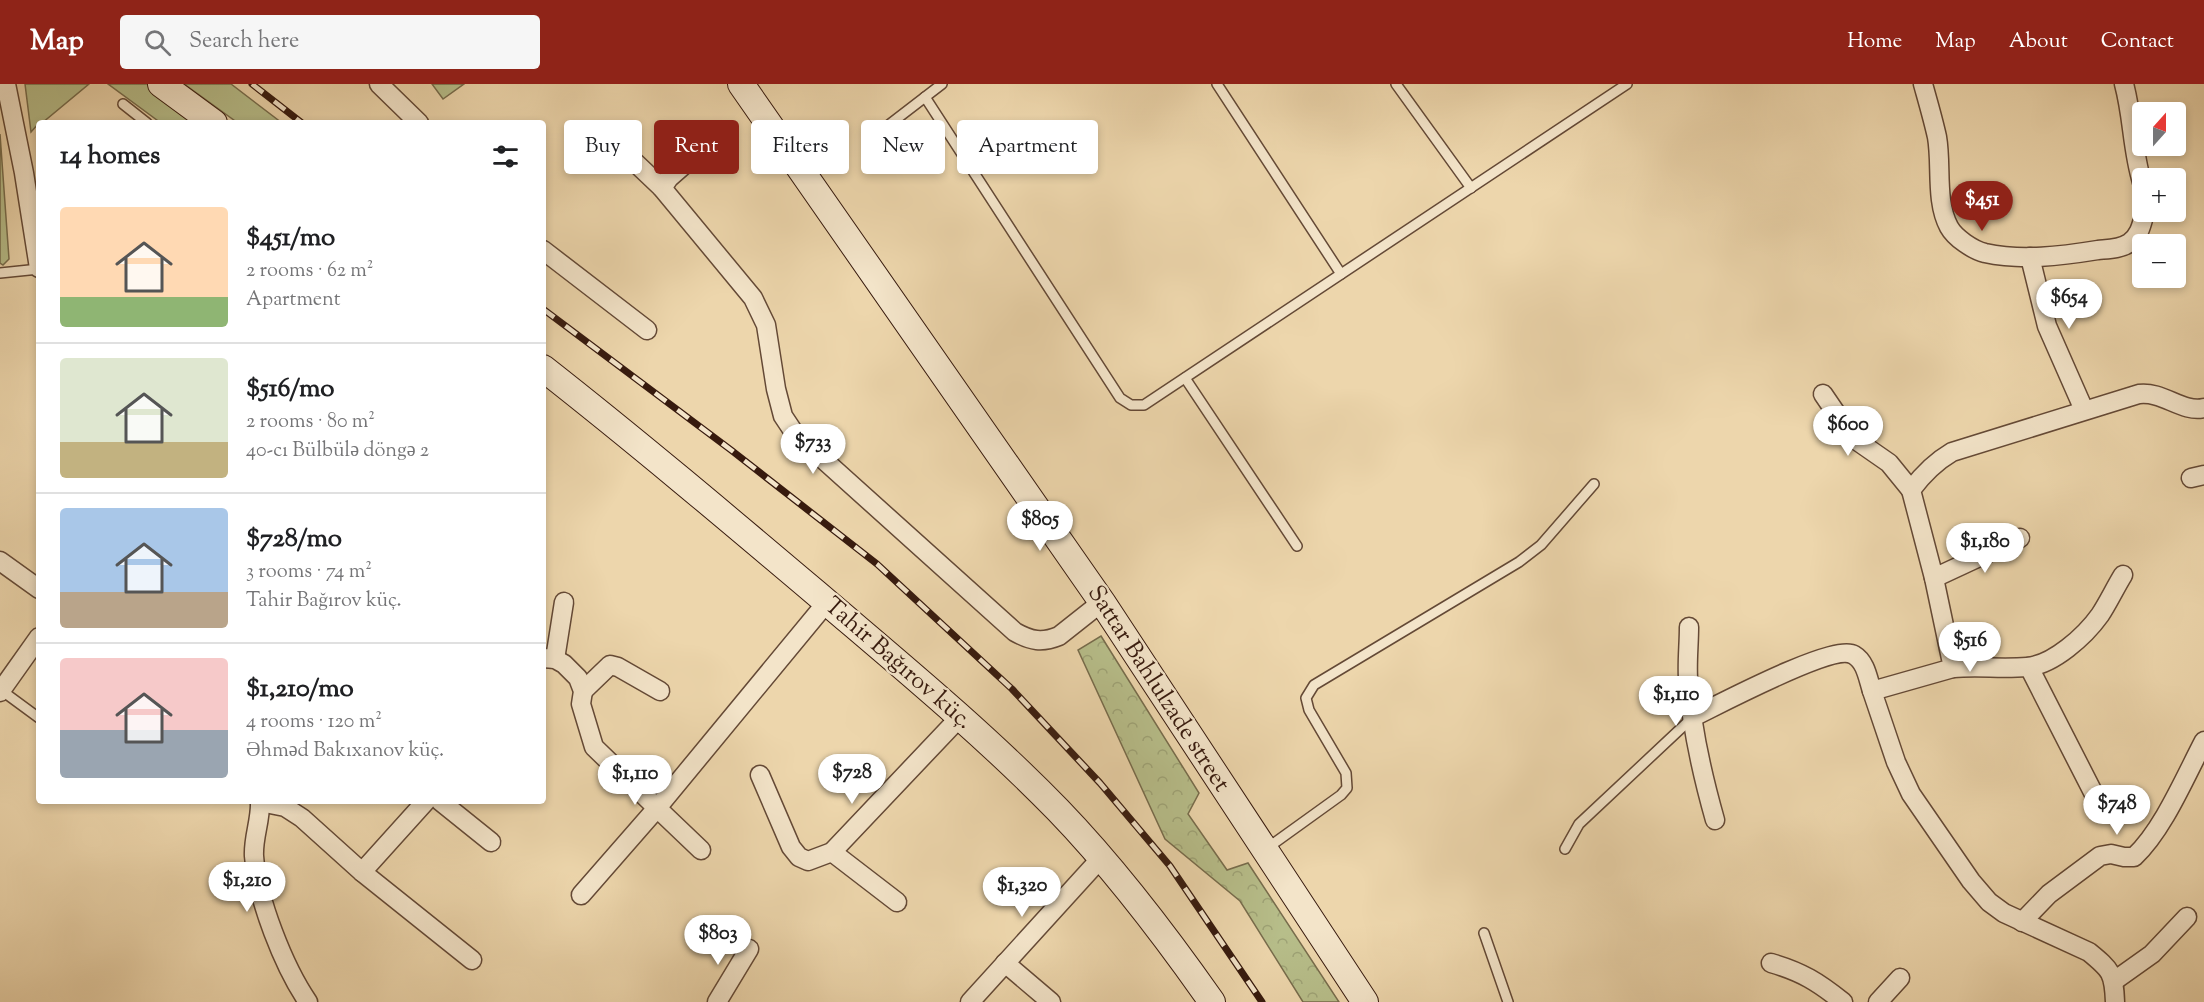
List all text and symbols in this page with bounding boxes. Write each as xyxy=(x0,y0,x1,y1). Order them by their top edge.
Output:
search box xyxy=(120,15,540,69)
text: Map xyxy=(30,22,84,62)
icon: search xyxy=(141,26,174,59)
text: Search here xyxy=(189,26,299,58)
text: Home xyxy=(1847,27,1902,57)
text: Map xyxy=(1935,27,1976,57)
text: About xyxy=(2009,27,2068,57)
text: Contact xyxy=(2101,27,2174,57)
north arrow xyxy=(2132,102,2186,156)
map controls xyxy=(2132,102,2186,288)
chip: Buy xyxy=(564,120,642,174)
chip: Rent xyxy=(654,120,739,174)
chip: Filters xyxy=(751,120,849,174)
chip: New xyxy=(861,120,945,174)
chip: Apartment xyxy=(957,120,1098,174)
text: 14 homes xyxy=(60,138,160,175)
icon: filters xyxy=(489,140,522,173)
button: + xyxy=(2132,168,2186,222)
pin: $451 xyxy=(1946,181,2018,232)
text: $451 xyxy=(1965,186,1999,215)
text: $451/mo xyxy=(246,220,335,257)
icon: home xyxy=(108,231,180,303)
button: − xyxy=(2132,234,2186,288)
text: 2 rooms · 62 m² xyxy=(246,257,374,286)
pin: $654 xyxy=(2033,279,2105,330)
text: $654 xyxy=(2050,284,2088,313)
text: Apartment xyxy=(246,286,341,315)
text: $516/mo xyxy=(246,371,335,408)
icon: home xyxy=(108,382,180,454)
pin: $600 xyxy=(1812,406,1884,457)
text: 2 rooms · 80 m² xyxy=(246,408,375,437)
text: $600 xyxy=(1827,411,1869,440)
pin: $733 xyxy=(777,424,849,475)
text: $733 xyxy=(795,429,831,458)
text: 40-cı Bülbülə döngə 2 xyxy=(246,437,429,466)
pin: $805 xyxy=(1004,501,1076,552)
text: $805 xyxy=(1021,506,1059,535)
text: $728/mo xyxy=(246,521,342,558)
pin: $1,180 xyxy=(1936,523,2034,574)
text: $1,180 xyxy=(1960,528,2010,557)
icon: home xyxy=(108,532,180,604)
text: 3 rooms · 74 m² xyxy=(246,558,372,587)
street label: Sattar Bahlulzade street xyxy=(1078,579,1238,799)
text: Tahir Bağırov küç. xyxy=(246,587,402,616)
street label: Tahir Bağırov küç. xyxy=(816,590,980,738)
pin: $516 xyxy=(1934,622,2006,673)
text: $516 xyxy=(1953,627,1987,656)
text: $1,210/mo xyxy=(246,671,354,708)
pin: $1,110 xyxy=(1627,676,1725,727)
text: $1,110 xyxy=(1653,681,1699,710)
icon: home xyxy=(108,682,180,754)
text: 4 rooms · 120 m² xyxy=(246,708,382,737)
text: Əhməd Bakıxanov küç. xyxy=(246,737,444,766)
pin: $728 xyxy=(816,754,888,805)
pin: $1,110 xyxy=(586,755,684,806)
text: $728 xyxy=(832,759,872,788)
text: $1,110 xyxy=(612,760,658,789)
pin: $748 xyxy=(2081,785,2153,836)
text: $748 xyxy=(2097,790,2137,819)
pin: $1,210 xyxy=(198,862,296,913)
text: $1,210 xyxy=(223,867,272,896)
pin: $1,320 xyxy=(973,867,1071,918)
text: $1,320 xyxy=(997,872,1047,901)
pin: $803 xyxy=(682,915,754,966)
text: $803 xyxy=(698,920,738,949)

